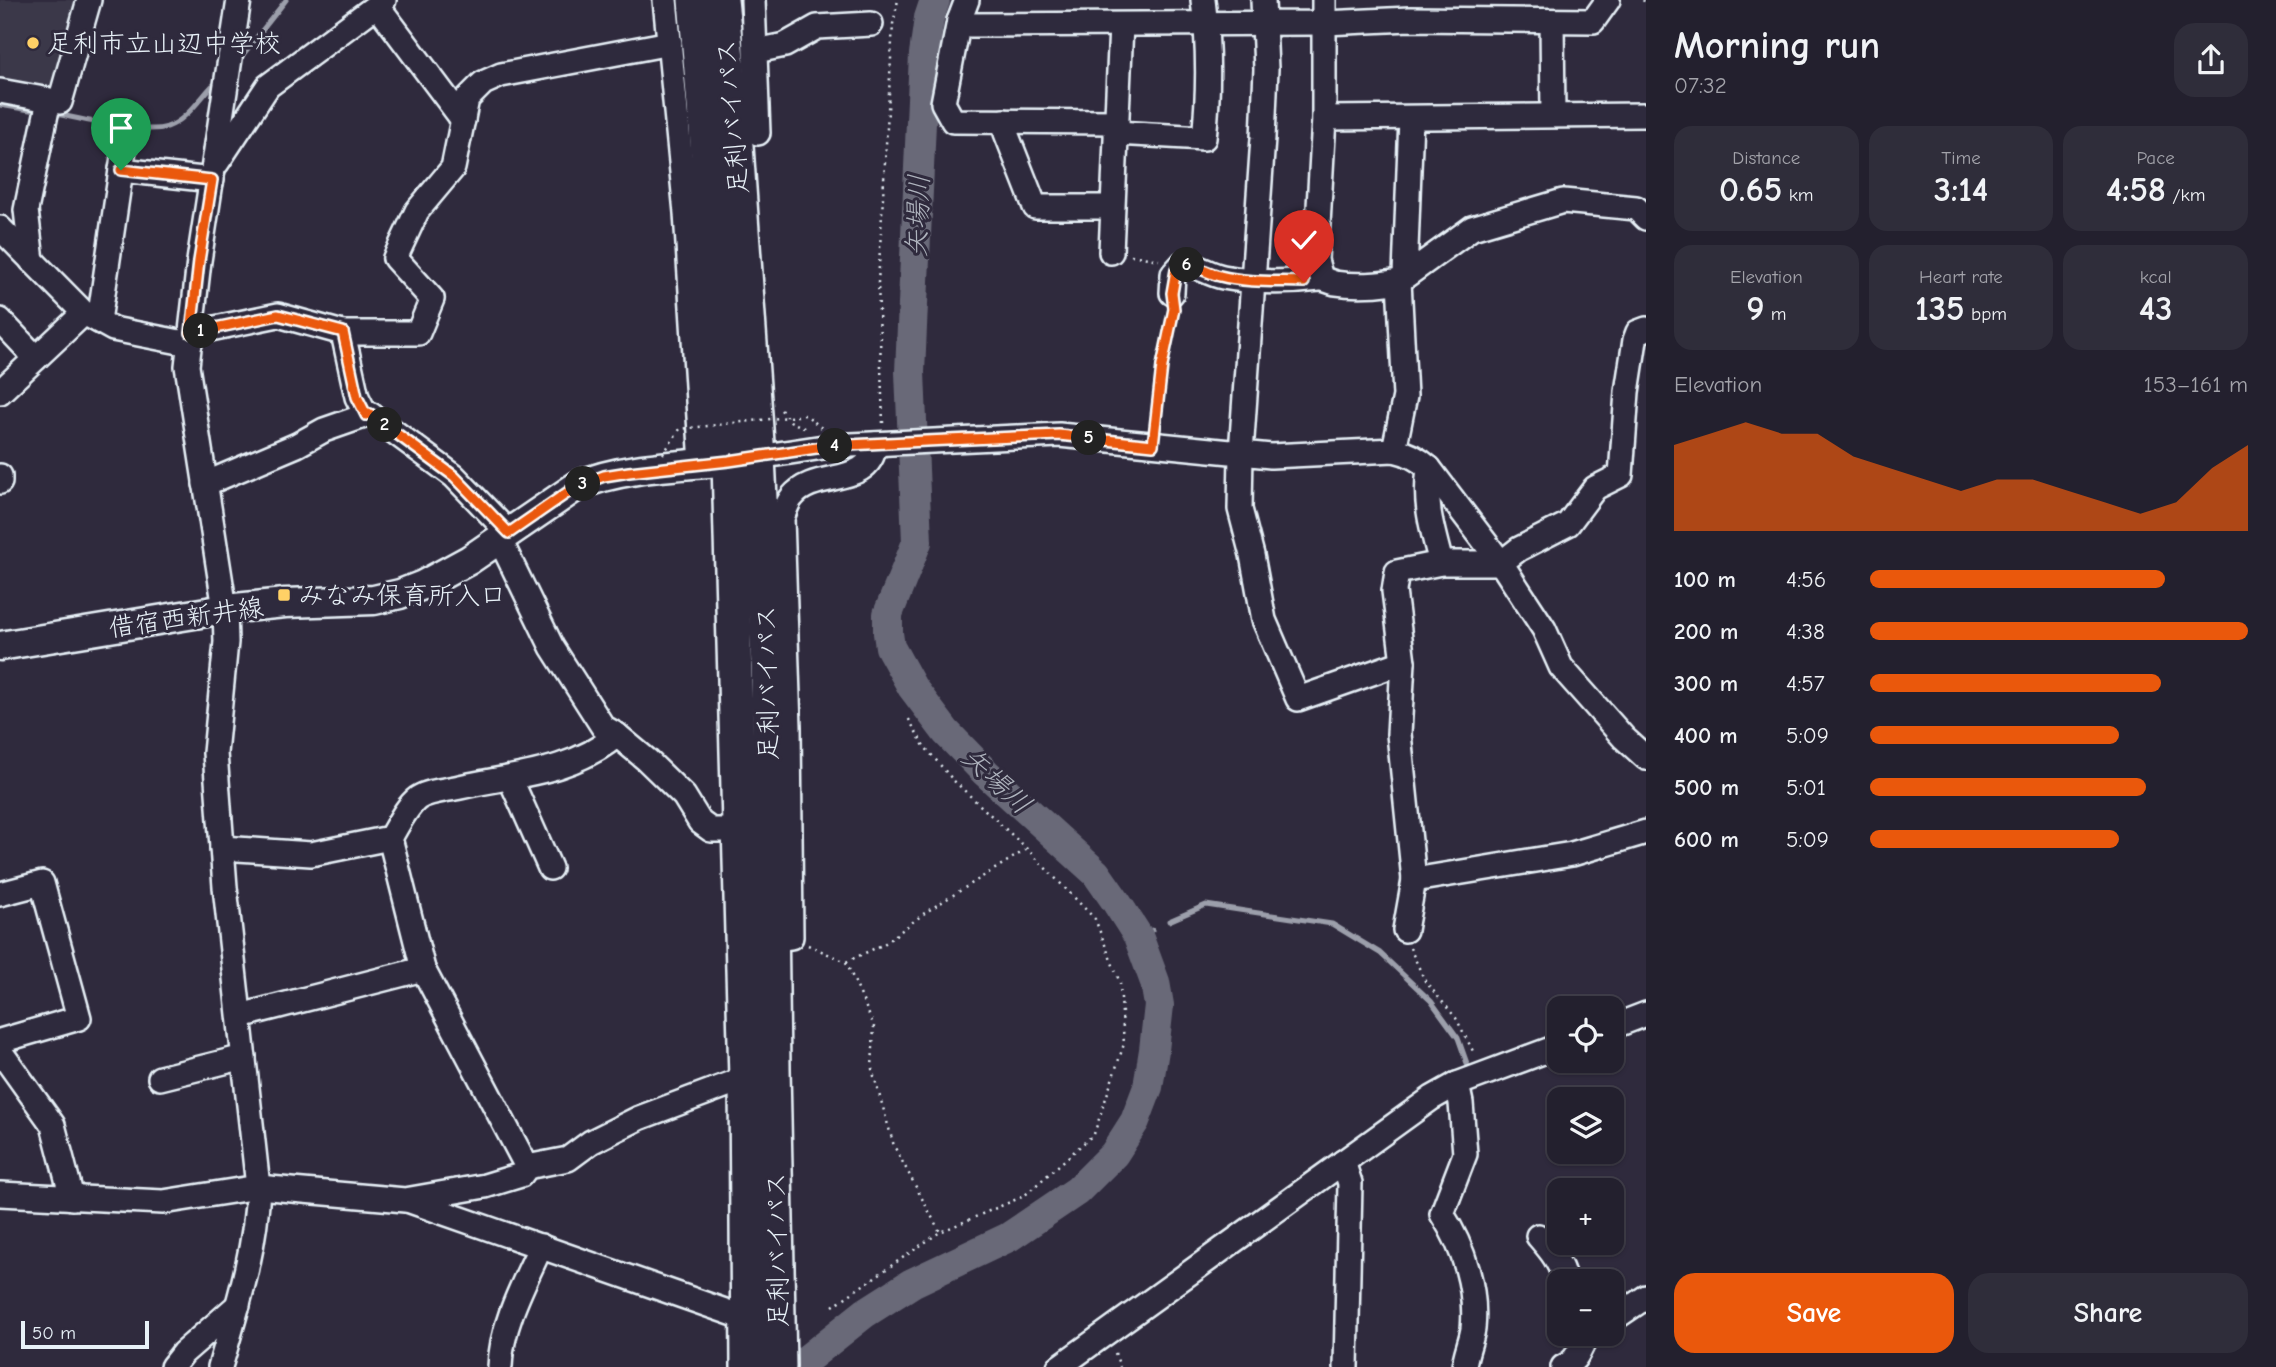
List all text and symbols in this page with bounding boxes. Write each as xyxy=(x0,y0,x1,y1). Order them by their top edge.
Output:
button: share xyxy=(2174,23,2248,97)
text: Morning run xyxy=(1674,24,1880,68)
place label: 足利市立山辺中学校 xyxy=(47,29,281,59)
marker: 足利市立山辺中学校 xyxy=(25,35,41,51)
street label: 足利バイパス xyxy=(711,38,755,196)
text: 07:32 xyxy=(1674,72,1727,99)
pin xyxy=(91,98,151,170)
icon: arrive xyxy=(102,109,140,147)
text: Distance xyxy=(1732,147,1800,169)
text: Time xyxy=(1941,147,1981,169)
text: Pace xyxy=(2137,147,2175,169)
text: 0.65 xyxy=(1719,169,1782,210)
text: 3:14 xyxy=(1934,169,1988,210)
text: 4:58 xyxy=(2106,169,2166,210)
water label: 矢場川 xyxy=(901,173,935,259)
text: km xyxy=(1782,184,1814,206)
text: /km xyxy=(2166,184,2206,206)
pin xyxy=(1274,210,1334,282)
icon: check xyxy=(1285,221,1323,259)
pin: 6 xyxy=(1170,247,1204,282)
text: 6 xyxy=(1182,253,1191,275)
text: Elevation xyxy=(1730,266,1803,288)
text: Heart rate xyxy=(1919,266,2003,288)
text: kcal xyxy=(2140,266,2172,288)
text: 9 xyxy=(1746,288,1764,329)
text: 135 xyxy=(1915,288,1965,329)
text: 43 xyxy=(2139,288,2173,329)
text: m xyxy=(1764,303,1787,325)
text: bpm xyxy=(1965,303,2007,325)
pin: 1 xyxy=(184,314,218,348)
text: 1 xyxy=(197,319,204,341)
text: Elevation xyxy=(1674,371,1762,398)
text: 153–161 m xyxy=(2144,371,2248,398)
pin: 2 xyxy=(368,408,402,442)
text: 2 xyxy=(380,413,389,435)
pin: 5 xyxy=(1072,420,1106,456)
text: 5 xyxy=(1083,426,1094,448)
pin: 4 xyxy=(818,428,852,464)
text: 4 xyxy=(830,434,839,456)
pin: 3 xyxy=(566,466,600,502)
text: 3 xyxy=(578,472,587,494)
text: 100 m xyxy=(1674,566,1736,593)
text: 4:56 xyxy=(1786,566,1826,593)
place label: みなみ保育所入口 xyxy=(298,581,506,611)
marker: みなみ保育所入口 xyxy=(276,587,292,603)
street label: 借宿西新井線 xyxy=(107,592,265,644)
street label: 足利バイパス xyxy=(752,605,784,761)
text: 200 m xyxy=(1674,618,1738,645)
text: 4:38 xyxy=(1786,618,1825,645)
text: 300 m xyxy=(1674,670,1738,697)
text: 4:57 xyxy=(1786,670,1825,697)
text: 400 m xyxy=(1674,722,1738,749)
text: 5:09 xyxy=(1786,722,1829,749)
water label: 矢場川 xyxy=(955,740,1038,821)
text: 500 m xyxy=(1674,774,1739,801)
text: 5:01 xyxy=(1786,774,1826,801)
text: 600 m xyxy=(1674,826,1739,853)
text: 5:09 xyxy=(1786,826,1829,853)
map controls xyxy=(1547,996,1624,1346)
button: locate xyxy=(1547,996,1624,1073)
button: layers xyxy=(1547,1087,1624,1164)
street label: 足利バイパス xyxy=(762,1172,794,1328)
button: + xyxy=(1547,1178,1624,1255)
button: − xyxy=(1547,1269,1624,1346)
button: Save xyxy=(1674,1273,1954,1353)
button: Share xyxy=(1968,1273,2248,1353)
scale bar xyxy=(21,1318,149,1350)
text: 50 m xyxy=(32,1322,76,1344)

